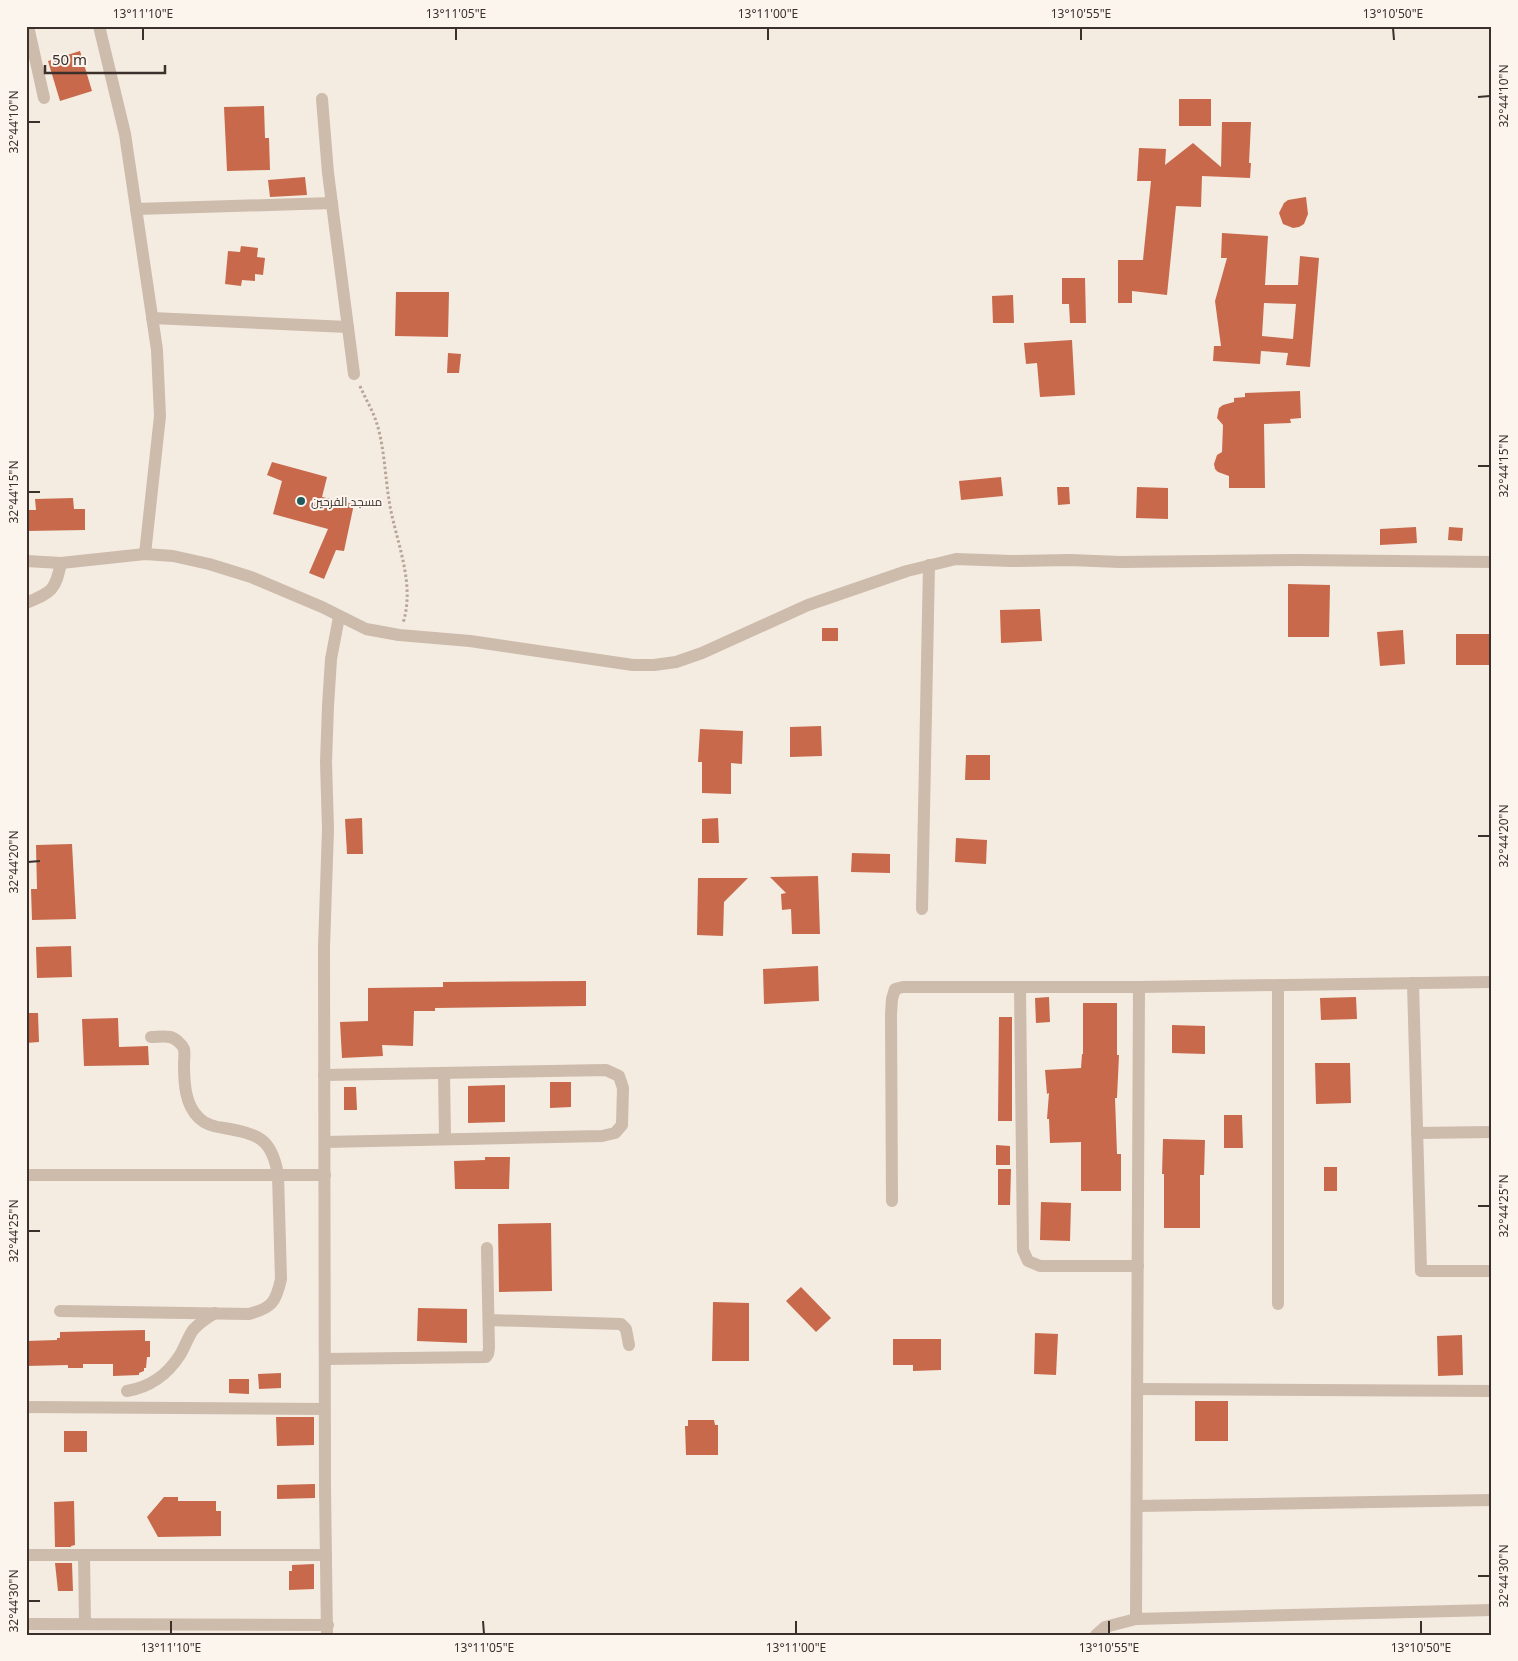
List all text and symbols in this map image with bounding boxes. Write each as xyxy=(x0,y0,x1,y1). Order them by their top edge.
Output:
text: 13°11'10"E xyxy=(113,5,173,22)
text: 13°11'05"E xyxy=(426,5,486,22)
text: 13°11'00"E xyxy=(738,5,798,22)
text: 13°10'55"E xyxy=(1051,5,1111,22)
text: 13°10'50"E xyxy=(1363,5,1423,22)
scale bar xyxy=(45,42,165,74)
text: 50 m xyxy=(52,49,87,69)
text: 32°44'10"N xyxy=(1495,64,1512,128)
text: 32°44'10"N xyxy=(5,90,22,154)
text: 32°44'15"N xyxy=(1495,434,1512,498)
text: 32°44'15"N xyxy=(5,460,22,524)
place label: مسجد الفرحين xyxy=(311,493,382,510)
marker: مسجد الفرحين xyxy=(295,495,307,507)
text: 32°44'20"N xyxy=(1495,804,1512,868)
text: 32°44'20"N xyxy=(5,830,22,894)
text: 32°44'25"N xyxy=(1495,1174,1512,1238)
text: 32°44'25"N xyxy=(5,1199,22,1263)
text: 32°44'30"N xyxy=(1495,1544,1512,1608)
text: 32°44'30"N xyxy=(5,1569,22,1633)
text: 13°11'10"E xyxy=(141,1639,201,1656)
text: 13°11'05"E xyxy=(454,1639,514,1656)
text: 13°11'00"E xyxy=(766,1639,826,1656)
text: 13°10'55"E xyxy=(1079,1639,1139,1656)
text: 13°10'50"E xyxy=(1391,1639,1451,1656)

